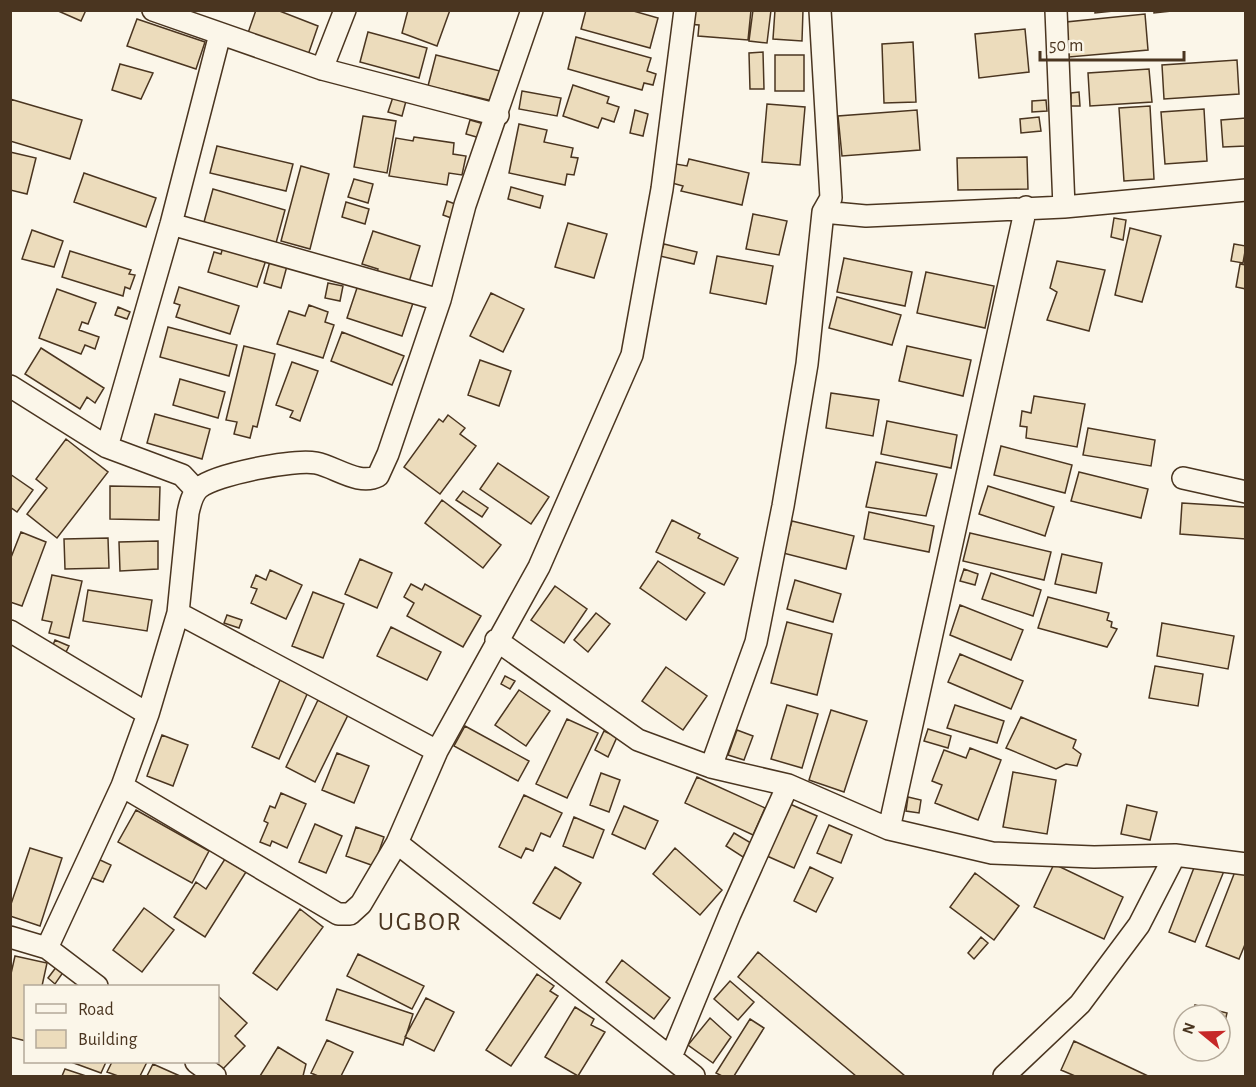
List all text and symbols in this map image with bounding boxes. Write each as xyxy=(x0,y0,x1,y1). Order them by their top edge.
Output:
scale bar xyxy=(1040,24,1184,62)
text: 50 m xyxy=(1049,37,1083,55)
district label: UGBOR xyxy=(378,909,462,935)
legend xyxy=(24,985,219,1063)
text: Road xyxy=(78,1001,114,1019)
north arrow xyxy=(1172,1003,1232,1063)
text: N xyxy=(1179,1021,1198,1036)
text: Building xyxy=(78,1031,138,1049)

